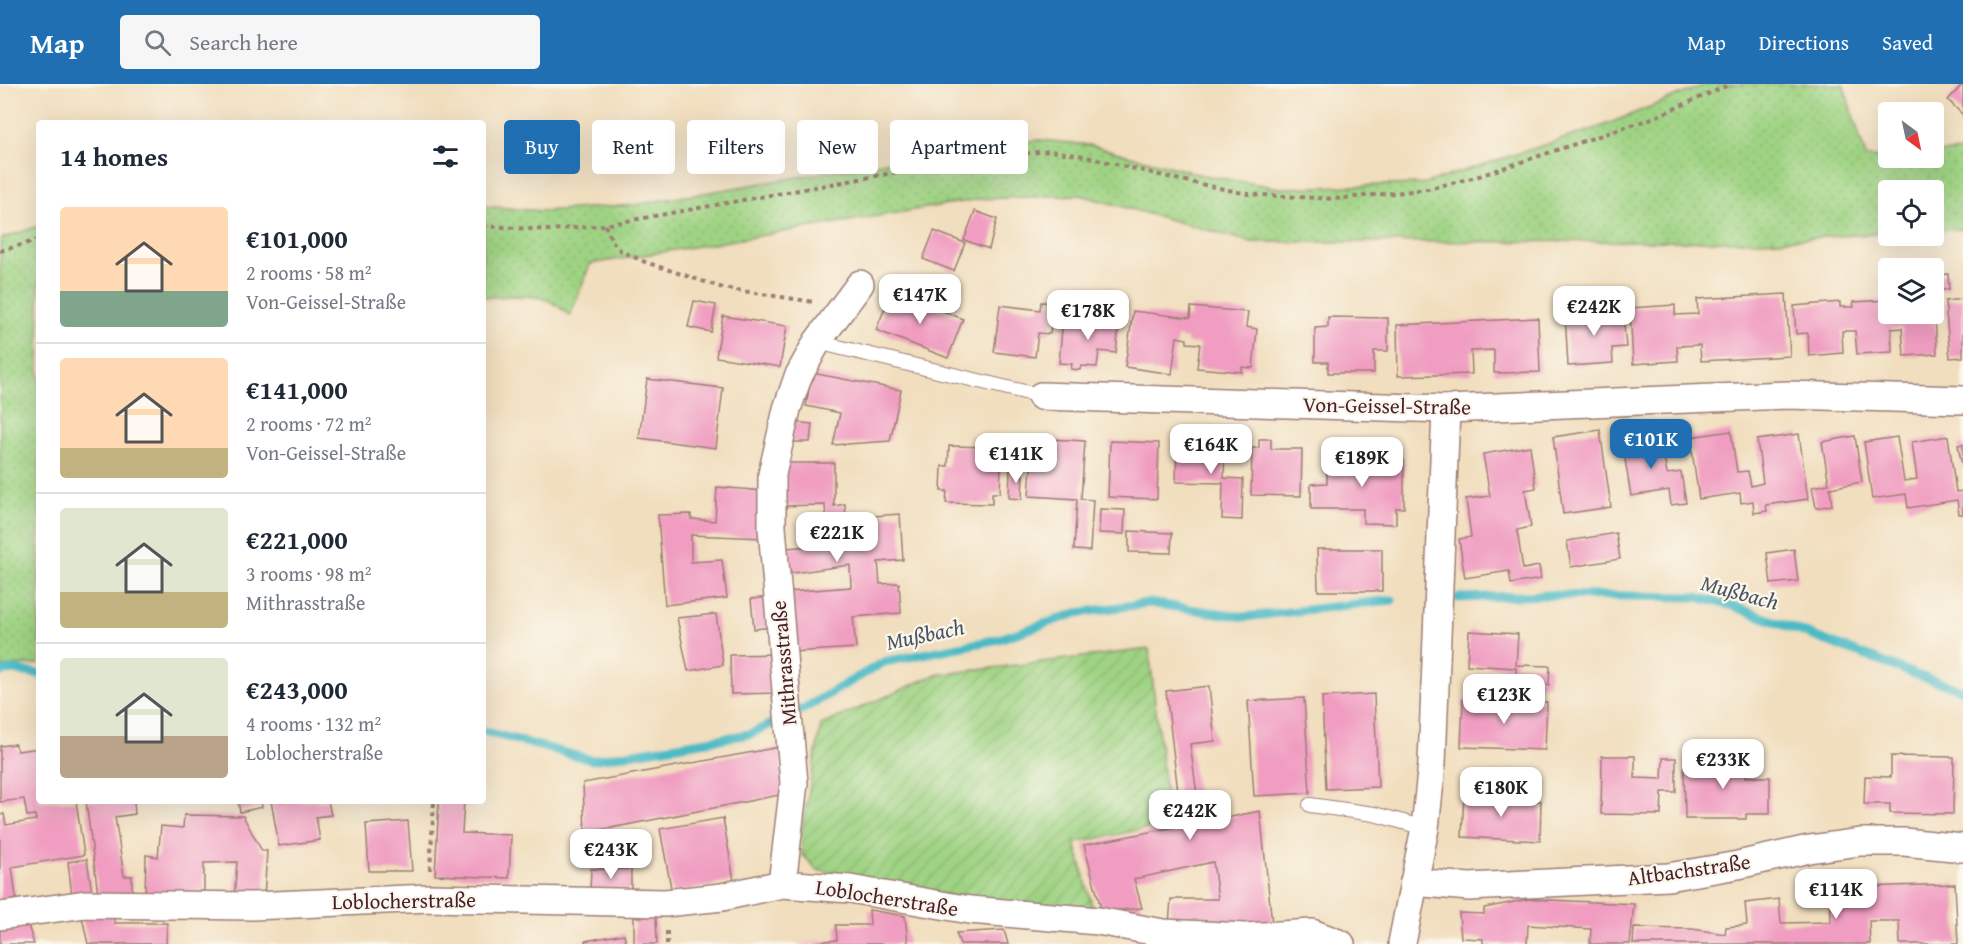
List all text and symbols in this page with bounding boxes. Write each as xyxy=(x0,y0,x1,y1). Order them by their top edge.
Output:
search box xyxy=(120,15,540,69)
text: Map xyxy=(30,22,84,63)
icon: search xyxy=(141,26,174,59)
text: Search here xyxy=(189,26,298,58)
text: Map xyxy=(1687,27,1726,58)
text: Directions xyxy=(1759,27,1849,58)
text: Saved xyxy=(1882,27,1933,58)
north arrow xyxy=(1878,102,1944,168)
map controls xyxy=(1878,102,1944,324)
chip: Buy xyxy=(504,120,580,174)
chip: Rent xyxy=(592,120,675,174)
chip: Filters xyxy=(687,120,785,174)
chip: New xyxy=(797,120,878,174)
chip: Apartment xyxy=(890,120,1028,174)
text: 14 homes xyxy=(60,137,168,176)
icon: filters xyxy=(429,140,462,173)
button: locate xyxy=(1878,180,1944,246)
text: €101,000 xyxy=(246,219,348,258)
icon: home xyxy=(108,231,180,303)
text: 2 rooms · 58 m² xyxy=(246,258,372,287)
button: layers xyxy=(1878,258,1944,324)
pin: €147K xyxy=(878,274,962,325)
text: €147K xyxy=(893,279,947,308)
pin: €242K xyxy=(1552,286,1636,337)
text: Von-Geissel-Straße xyxy=(246,287,406,316)
pin: €178K xyxy=(1046,290,1130,341)
text: €242K xyxy=(1567,291,1621,320)
text: €178K xyxy=(1061,295,1115,324)
text: €141,000 xyxy=(246,370,348,409)
icon: home xyxy=(108,382,180,454)
street label: Von-Geissel-Straße xyxy=(1303,389,1472,422)
text: 2 rooms · 72 m² xyxy=(246,409,372,438)
pin: €101K xyxy=(1609,419,1693,470)
pin: €164K xyxy=(1169,424,1253,475)
text: €101K xyxy=(1624,424,1678,453)
text: €164K xyxy=(1184,429,1238,458)
pin: €141K xyxy=(974,433,1058,484)
pin: €189K xyxy=(1320,437,1404,488)
text: Von-Geissel-Straße xyxy=(246,438,406,467)
text: €141K xyxy=(989,438,1043,467)
text: €189K xyxy=(1335,442,1389,471)
pin: €221K xyxy=(795,512,879,563)
text: €221K xyxy=(810,517,864,546)
text: €221,000 xyxy=(246,520,348,559)
icon: home xyxy=(108,532,180,604)
text: 3 rooms · 98 m² xyxy=(246,559,372,588)
water label: Mußbach xyxy=(1698,566,1782,618)
text: Mithrasstraße xyxy=(246,588,365,617)
street label: Mithrasstraße xyxy=(763,599,804,727)
water label: Mußbach xyxy=(883,610,967,658)
text: €243,000 xyxy=(246,670,348,709)
pin: €123K xyxy=(1462,674,1546,725)
text: €123K xyxy=(1477,679,1531,708)
icon: home xyxy=(108,682,180,754)
text: 4 rooms · 132 m² xyxy=(246,709,381,738)
text: Loblocherstraße xyxy=(246,738,383,767)
pin: €233K xyxy=(1681,739,1765,790)
text: €233K xyxy=(1696,744,1750,773)
pin: €180K xyxy=(1459,767,1543,818)
text: €180K xyxy=(1474,772,1528,801)
pin: €242K xyxy=(1148,790,1232,841)
text: €242K xyxy=(1163,795,1217,824)
pin: €243K xyxy=(569,829,653,880)
text: €243K xyxy=(584,834,638,863)
street label: Altbachstraße xyxy=(1625,846,1753,893)
pin: €114K xyxy=(1794,869,1878,920)
street label: Loblocherstraße xyxy=(814,871,961,924)
text: €114K xyxy=(1809,874,1863,903)
street label: Loblocherstraße xyxy=(332,884,476,917)

